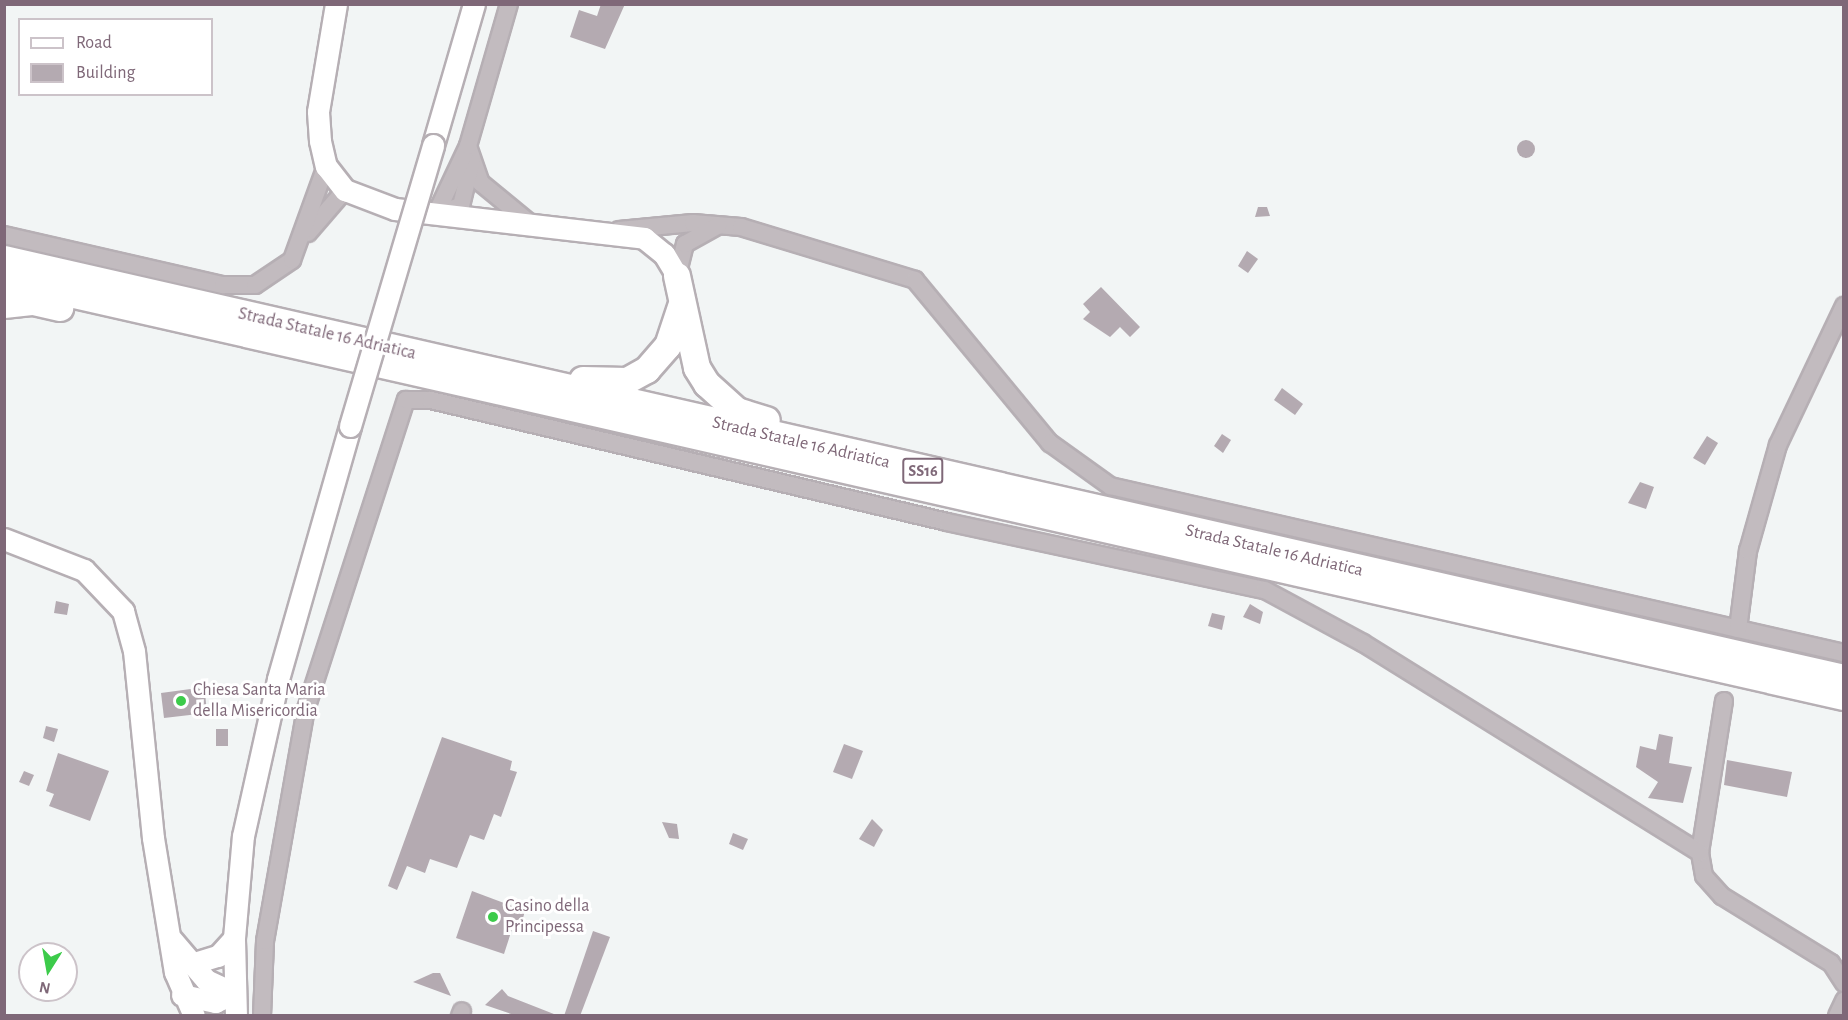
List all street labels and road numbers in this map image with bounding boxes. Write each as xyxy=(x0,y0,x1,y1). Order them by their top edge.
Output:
street label: Strada Statale 16 Adriatica xyxy=(236,303,418,365)
street label: Strada Statale 16 Adriatica xyxy=(710,412,892,474)
road number: SS16 xyxy=(902,458,944,484)
street label: Strada Statale 16 Adriatica xyxy=(1183,520,1365,582)

